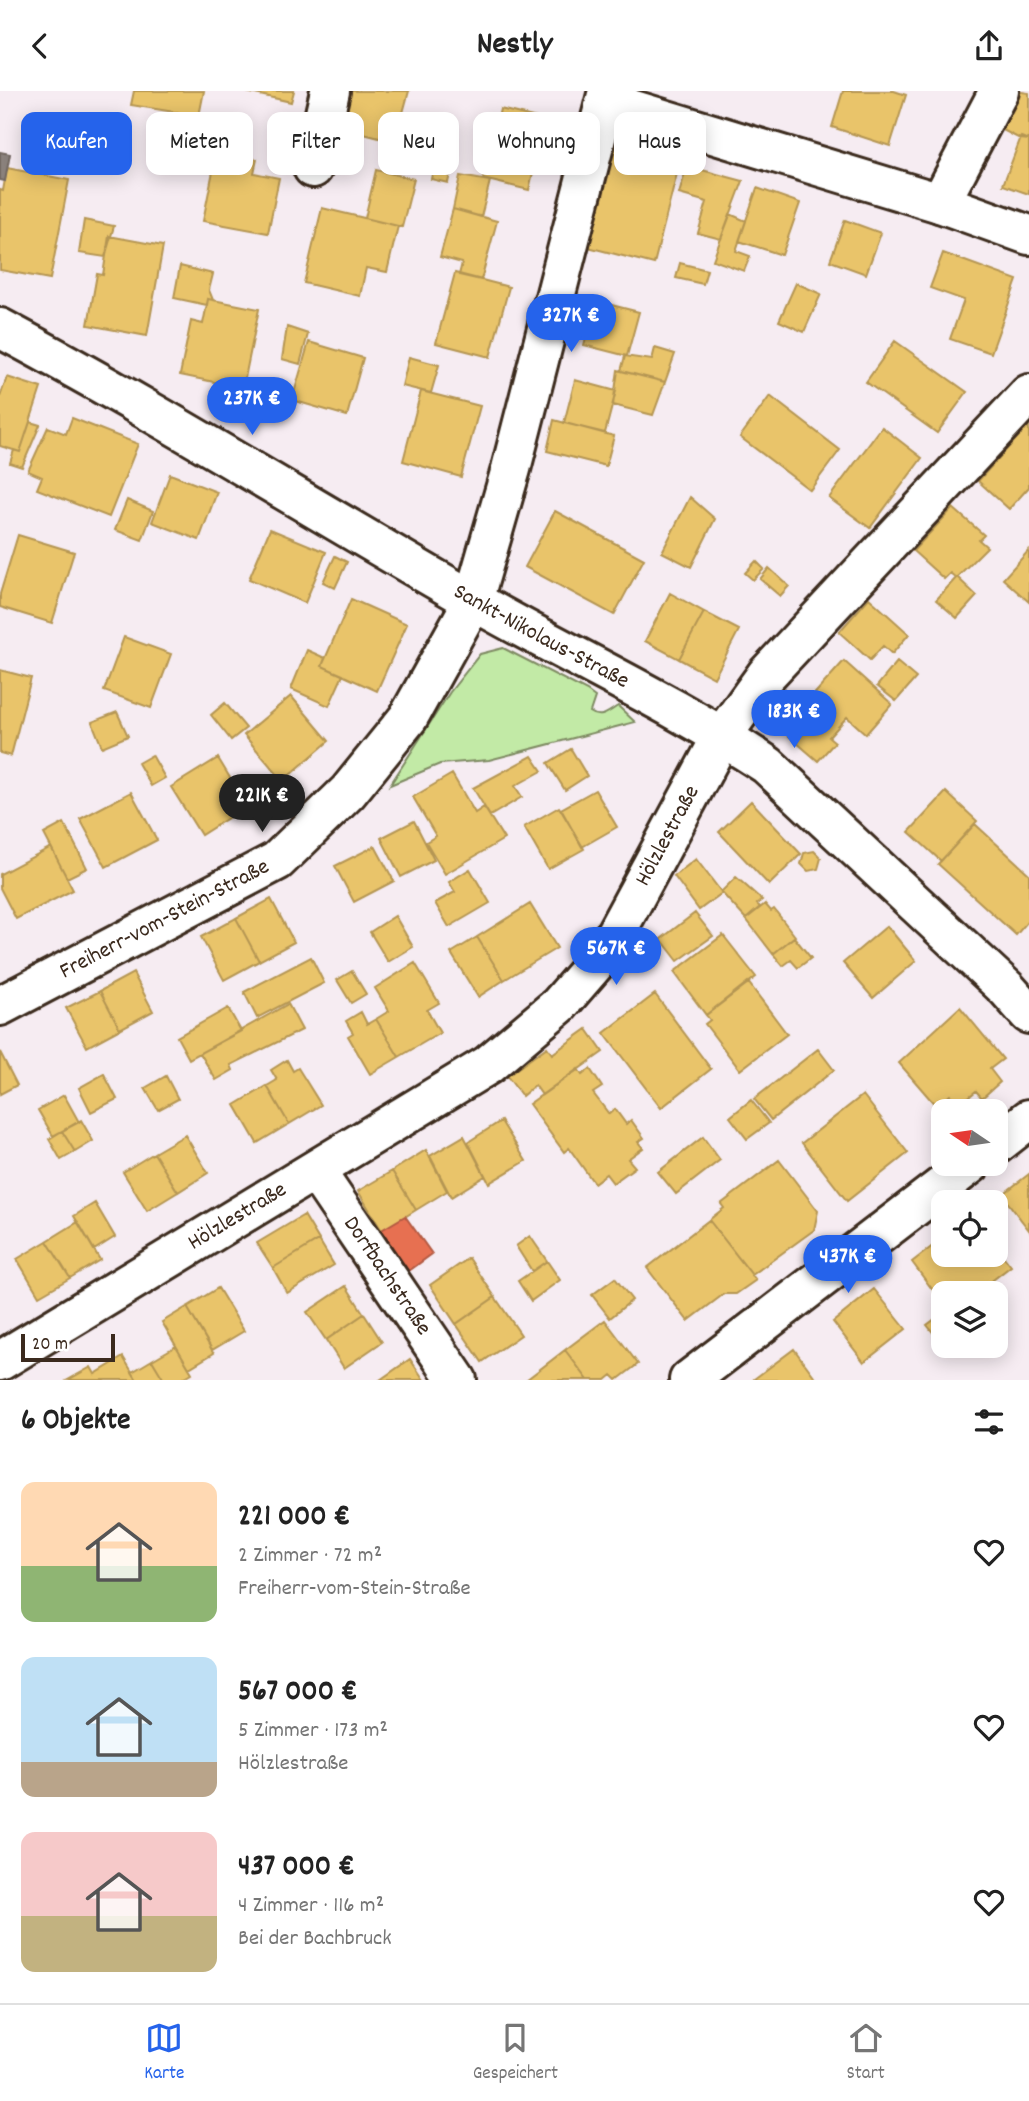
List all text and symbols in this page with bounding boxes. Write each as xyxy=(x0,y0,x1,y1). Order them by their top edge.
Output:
text: Nestly xyxy=(477,23,552,69)
icon: back xyxy=(21,27,59,65)
icon: share xyxy=(970,27,1008,65)
chip: Kaufen xyxy=(21,112,132,175)
chip: Mieten xyxy=(146,112,253,175)
chip: Filter xyxy=(267,112,364,175)
chip: Neu xyxy=(378,112,459,175)
chip: Wohnung xyxy=(473,112,600,175)
chip: Haus xyxy=(614,112,706,175)
pin: 327K € xyxy=(514,295,628,354)
text: 327K € xyxy=(542,300,600,333)
pin: 237K € xyxy=(195,377,309,437)
text: 237K € xyxy=(223,383,281,416)
street label: Sankt-Nikolaus-Straße xyxy=(447,576,635,698)
pin: 183K € xyxy=(737,691,851,750)
text: 183K € xyxy=(767,696,821,729)
pin: 221K € xyxy=(205,775,319,834)
text: 221K € xyxy=(235,780,289,813)
street label: Hölzlestraße xyxy=(627,780,709,892)
street label: Freiherr-vom-Stein-Straße xyxy=(54,851,276,988)
pin: 567K € xyxy=(559,927,673,987)
text: 567K € xyxy=(586,933,646,966)
north arrow xyxy=(931,1099,1008,1176)
map controls xyxy=(931,1099,1008,1358)
street label: Hölzlestraße xyxy=(182,1174,293,1260)
button: locate xyxy=(931,1190,1008,1267)
street label: Dorfbachstraße xyxy=(334,1210,439,1343)
pin: 437K € xyxy=(791,1235,905,1295)
text: 437K € xyxy=(819,1241,877,1274)
button: layers xyxy=(931,1281,1008,1358)
scale bar xyxy=(21,1331,116,1363)
text: 20 m xyxy=(32,1332,68,1359)
text: 6 Objekte xyxy=(21,1401,130,1444)
icon: filters xyxy=(970,1403,1008,1441)
text: 221 000 € xyxy=(238,1497,350,1540)
icon: home xyxy=(77,1510,161,1594)
icon: heart xyxy=(970,1533,1008,1571)
text: 2 Zimmer · 72 m² xyxy=(238,1540,382,1573)
text: Freiherr-vom-Stein-Straße xyxy=(238,1573,471,1606)
text: 567 000 € xyxy=(238,1672,358,1715)
icon: home xyxy=(77,1685,161,1769)
icon: heart xyxy=(970,1708,1008,1746)
text: 5 Zimmer · 173 m² xyxy=(238,1715,388,1748)
text: Hölzlestraße xyxy=(238,1748,348,1781)
text: 437 000 € xyxy=(238,1847,355,1890)
icon: home xyxy=(77,1860,161,1944)
icon: heart xyxy=(970,1883,1008,1921)
text: 4 Zimmer · 116 m² xyxy=(238,1890,384,1923)
text: Bei der Bachbruck xyxy=(238,1923,392,1956)
tab: Karte xyxy=(144,2019,184,2088)
tab: Gespeichert xyxy=(473,2019,558,2088)
tab: Start xyxy=(846,2019,885,2088)

